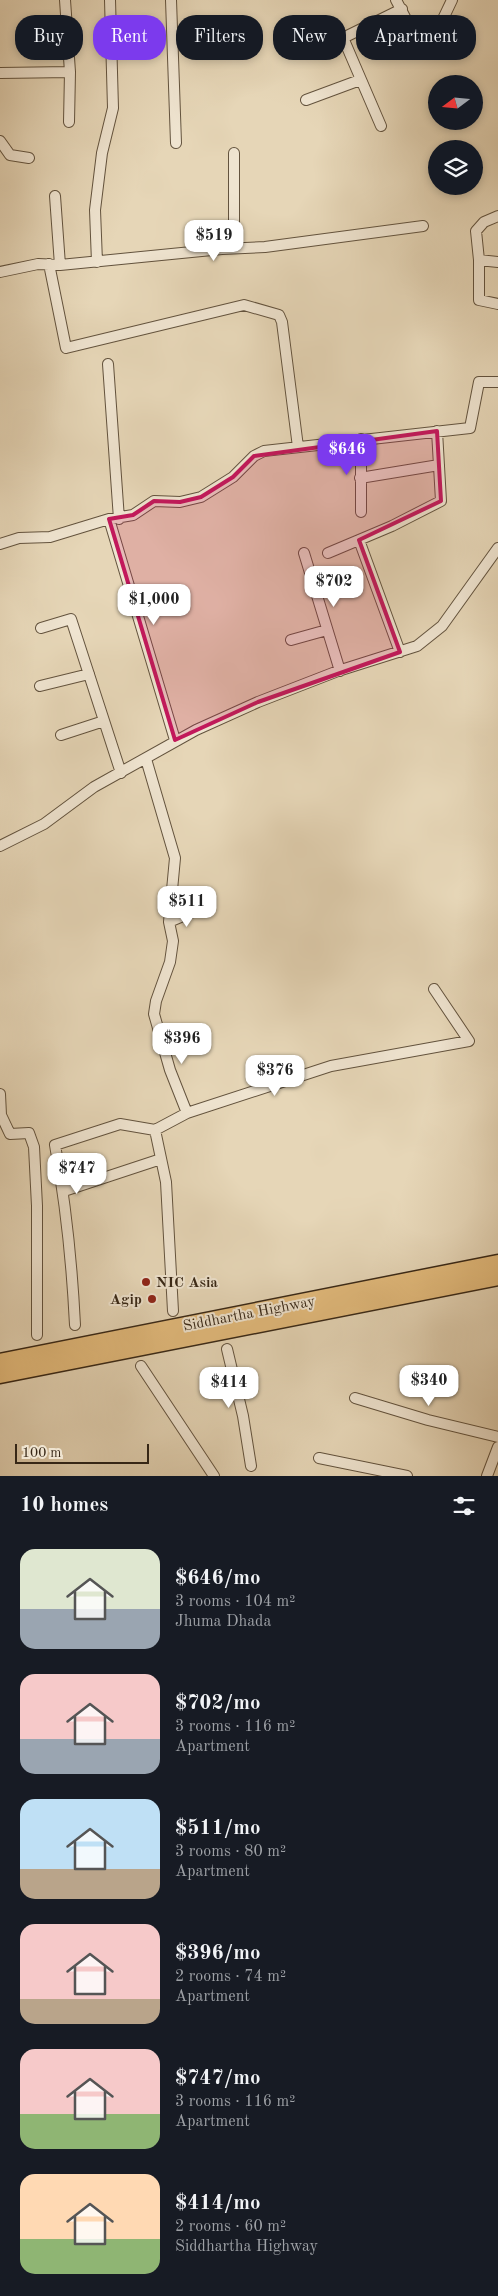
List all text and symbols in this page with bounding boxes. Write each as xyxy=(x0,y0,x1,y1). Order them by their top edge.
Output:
chip: Buy xyxy=(15,15,83,60)
chip: Rent xyxy=(93,15,166,60)
chip: Filters xyxy=(176,15,263,60)
chip: New xyxy=(273,15,346,60)
chip: Apartment xyxy=(356,15,476,60)
north arrow xyxy=(428,75,482,130)
map controls xyxy=(428,75,483,195)
button: layers xyxy=(428,140,483,195)
pin: $519 xyxy=(184,220,244,262)
text: $519 xyxy=(195,228,233,244)
pin: $646 xyxy=(317,434,377,476)
text: $646 xyxy=(328,442,366,458)
pin: $702 xyxy=(304,566,364,608)
text: $702 xyxy=(315,574,353,590)
pin: $1,000 xyxy=(113,584,195,626)
text: $1,000 xyxy=(129,592,179,608)
pin: $511 xyxy=(157,886,217,928)
text: $511 xyxy=(168,894,206,910)
pin: $396 xyxy=(152,1022,212,1065)
text: $396 xyxy=(163,1031,201,1047)
pin: $376 xyxy=(245,1054,305,1097)
text: $376 xyxy=(256,1063,294,1079)
pin: $747 xyxy=(47,1152,107,1195)
text: $747 xyxy=(58,1161,96,1177)
marker: NIC Asia xyxy=(140,1276,152,1288)
place label: NIC Asia xyxy=(156,1276,218,1291)
place label: Agip xyxy=(110,1293,142,1308)
marker: Agip xyxy=(146,1293,158,1305)
street label: Siddhartha Highway xyxy=(182,1294,317,1335)
pin: $340 xyxy=(399,1364,459,1407)
pin: $414 xyxy=(199,1366,259,1409)
text: $340 xyxy=(410,1373,448,1389)
text: $414 xyxy=(210,1375,248,1391)
scale bar xyxy=(15,1441,149,1464)
text: 100 m xyxy=(22,1446,61,1460)
icon: filters xyxy=(450,1492,478,1520)
text: 10 homes xyxy=(20,1495,108,1516)
text: $646/mo xyxy=(175,1568,261,1589)
icon: home xyxy=(60,1569,120,1629)
text: 3 rooms · 104 m² xyxy=(175,1594,295,1610)
text: Jhuma Dhada xyxy=(175,1614,271,1630)
text: $702/mo xyxy=(175,1693,261,1714)
icon: home xyxy=(60,1694,120,1754)
text: 3 rooms · 116 m² xyxy=(175,1719,295,1735)
text: Apartment xyxy=(175,1739,250,1755)
text: $511/mo xyxy=(175,1818,261,1839)
icon: home xyxy=(60,1819,120,1879)
text: 3 rooms · 80 m² xyxy=(175,1844,286,1860)
text: Apartment xyxy=(175,1864,250,1880)
text: $396/mo xyxy=(175,1943,261,1964)
icon: home xyxy=(60,1944,120,2004)
text: 2 rooms · 74 m² xyxy=(175,1969,286,1985)
text: Apartment xyxy=(175,1989,250,2005)
text: $747/mo xyxy=(175,2068,261,2089)
icon: home xyxy=(60,2069,120,2129)
text: 3 rooms · 116 m² xyxy=(175,2094,295,2110)
text: Apartment xyxy=(175,2114,250,2130)
text: $414/mo xyxy=(175,2193,261,2214)
icon: home xyxy=(60,2194,120,2254)
text: 2 rooms · 60 m² xyxy=(175,2219,286,2235)
text: Siddhartha Highway xyxy=(175,2239,318,2255)

